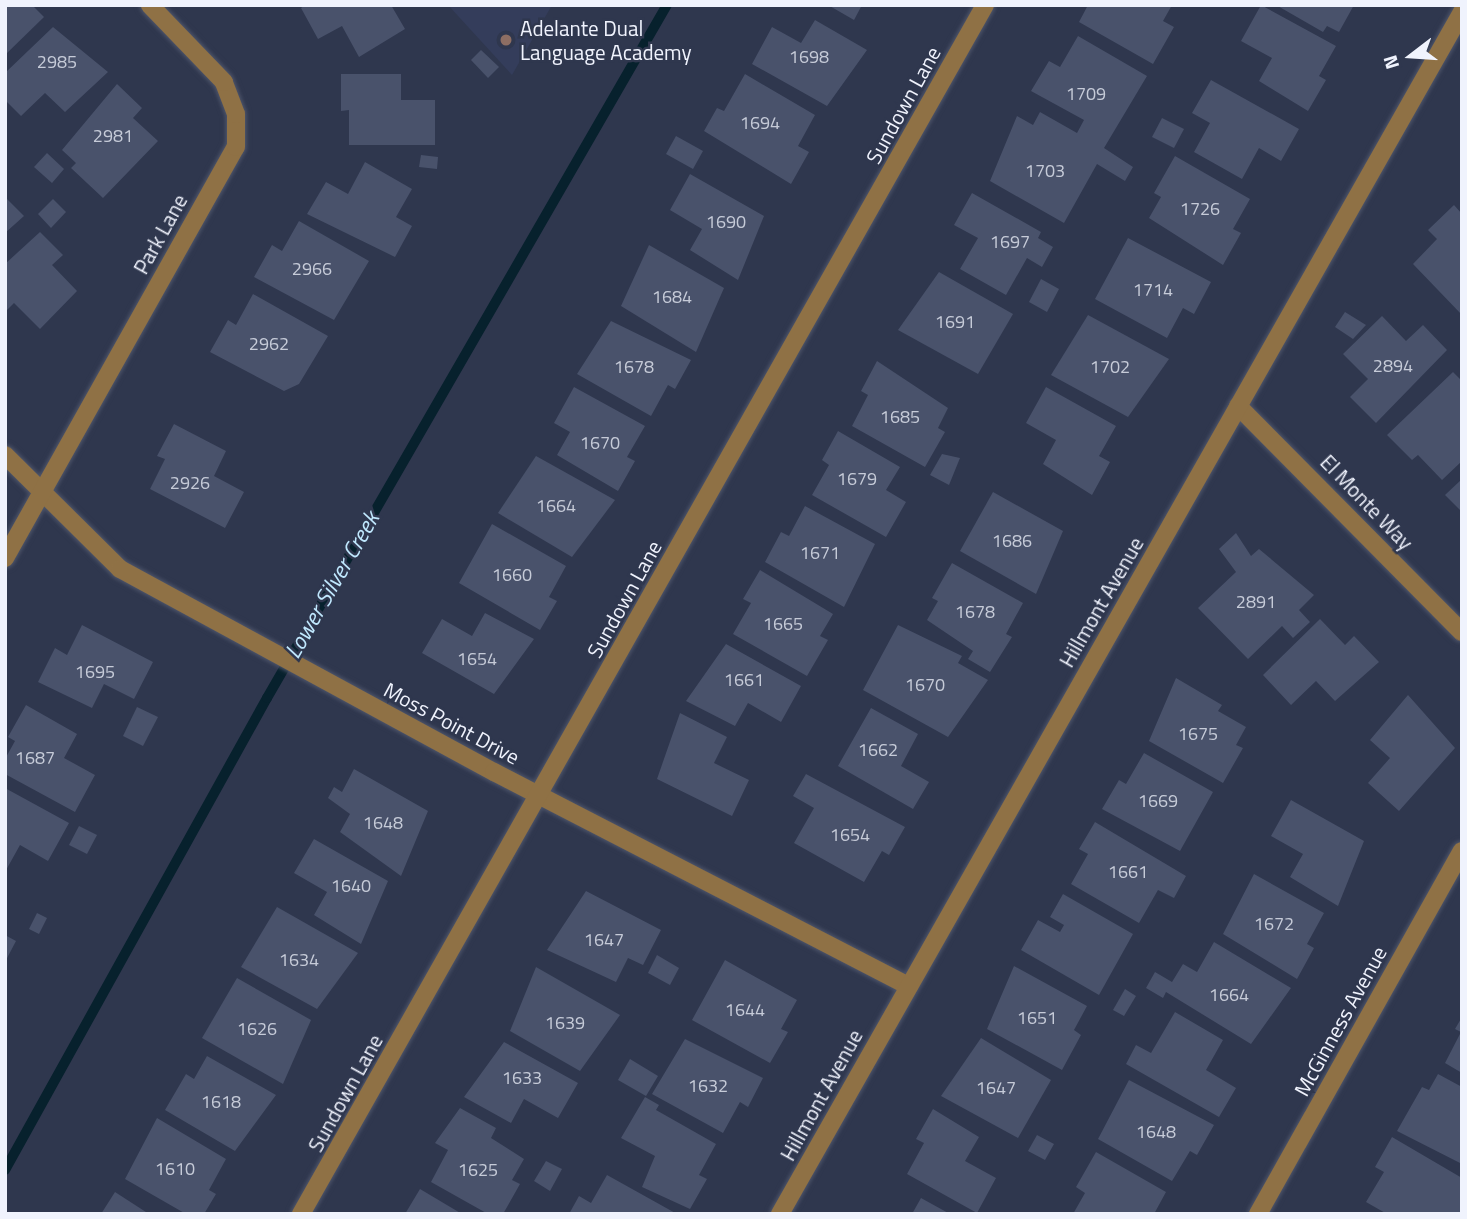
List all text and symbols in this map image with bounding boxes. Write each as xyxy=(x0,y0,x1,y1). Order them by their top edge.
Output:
place label: Adelante Dual Language Academy xyxy=(520,15,692,65)
north arrow xyxy=(1376,21,1446,91)
marker: Adelante Dual Language Academy xyxy=(498,32,514,48)
street label: Sundown Lane xyxy=(860,42,946,168)
house number: 1698 xyxy=(789,46,829,68)
house number: 2985 xyxy=(37,51,77,73)
text: N xyxy=(1375,52,1406,73)
house number: 1709 xyxy=(1066,83,1106,105)
house number: 1694 xyxy=(740,112,780,134)
house number: 2981 xyxy=(93,125,133,147)
house number: 1703 xyxy=(1025,160,1065,182)
street label: Park Lane xyxy=(128,190,192,278)
house number: 1726 xyxy=(1180,198,1220,220)
house number: 1690 xyxy=(706,211,746,233)
house number: 1697 xyxy=(990,231,1030,253)
house number: 2966 xyxy=(292,258,332,280)
house number: 1714 xyxy=(1133,279,1173,301)
house number: 1684 xyxy=(652,286,692,308)
house number: 1691 xyxy=(935,311,975,333)
house number: 2962 xyxy=(249,333,289,355)
house number: 2894 xyxy=(1373,355,1413,377)
house number: 1678 xyxy=(614,356,654,378)
house number: 1702 xyxy=(1090,356,1130,378)
house number: 1685 xyxy=(880,406,920,428)
house number: 1670 xyxy=(580,432,620,454)
street label: El Monte Way xyxy=(1315,449,1419,555)
house number: 1679 xyxy=(837,468,877,490)
house number: 2926 xyxy=(170,472,210,494)
house number: 1664 xyxy=(536,495,576,517)
water label: Lower Silver Creek xyxy=(279,507,385,663)
house number: 1686 xyxy=(992,530,1032,552)
street label: Hillmont Avenue xyxy=(1054,532,1148,672)
street label: Sundown Lane xyxy=(581,536,667,662)
house number: 1671 xyxy=(800,542,840,564)
house number: 1660 xyxy=(492,564,532,586)
house number: 2891 xyxy=(1236,591,1276,613)
house number: 1678 xyxy=(955,601,995,623)
house number: 1665 xyxy=(763,613,803,635)
house number: 1654 xyxy=(457,648,497,670)
house number: 1695 xyxy=(75,661,115,683)
house number: 1661 xyxy=(724,669,764,691)
house number: 1670 xyxy=(905,674,945,696)
street label: Moss Point Drive xyxy=(380,677,524,769)
house number: 1675 xyxy=(1178,723,1218,745)
house number: 1662 xyxy=(858,739,898,761)
house number: 1687 xyxy=(15,747,55,769)
house number: 1669 xyxy=(1138,790,1178,812)
house number: 1648 xyxy=(363,812,403,834)
house number: 1654 xyxy=(830,824,870,846)
house number: 1661 xyxy=(1108,861,1148,883)
house number: 1640 xyxy=(331,875,371,897)
house number: 1672 xyxy=(1254,913,1294,935)
house number: 1647 xyxy=(584,929,624,951)
street label: McGinness Avenue xyxy=(1288,942,1392,1100)
house number: 1634 xyxy=(279,949,319,971)
house number: 1664 xyxy=(1209,984,1249,1006)
house number: 1644 xyxy=(725,999,765,1021)
house number: 1651 xyxy=(1017,1007,1057,1029)
house number: 1639 xyxy=(545,1012,585,1034)
house number: 1626 xyxy=(237,1018,277,1040)
street label: Hillmont Avenue xyxy=(775,1025,867,1165)
street label: Sundown Lane xyxy=(302,1030,388,1156)
house number: 1633 xyxy=(502,1067,542,1089)
house number: 1632 xyxy=(688,1075,728,1097)
house number: 1647 xyxy=(976,1077,1016,1099)
house number: 1618 xyxy=(201,1091,241,1113)
house number: 1648 xyxy=(1136,1121,1176,1143)
house number: 1610 xyxy=(155,1158,195,1180)
house number: 1625 xyxy=(458,1159,498,1181)

